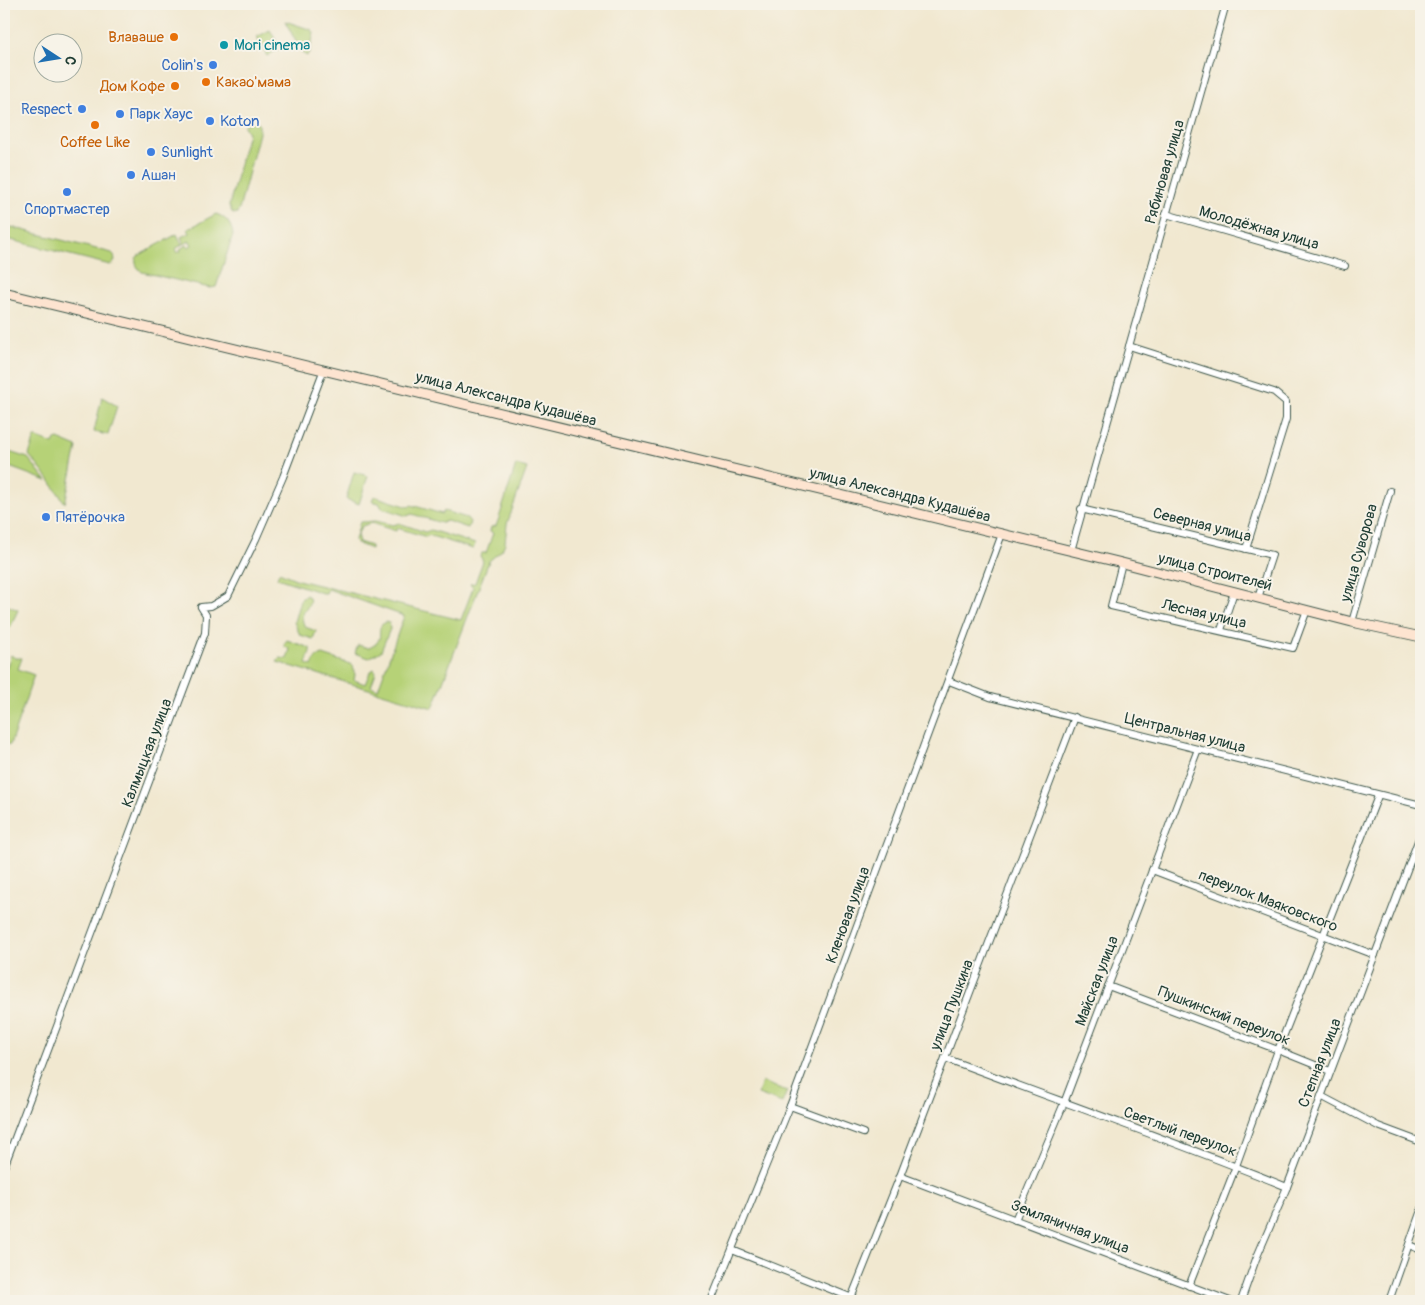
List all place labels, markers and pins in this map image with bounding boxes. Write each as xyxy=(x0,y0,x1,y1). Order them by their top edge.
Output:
place label: Влаваше xyxy=(108,28,165,47)
marker: Влаваше xyxy=(168,31,180,43)
place label: Mori cinema xyxy=(234,36,310,55)
marker: Mori cinema xyxy=(218,39,230,51)
place label: Colin's xyxy=(161,56,203,75)
marker: Colin's xyxy=(207,59,219,71)
place label: Какао'мама xyxy=(216,73,291,92)
marker: Какао'мама xyxy=(200,76,212,88)
place label: Дом Кофе xyxy=(99,77,166,96)
marker: Дом Кофе xyxy=(169,80,181,92)
place label: Respect xyxy=(21,100,73,119)
marker: Respect xyxy=(76,103,88,115)
place label: Парк Хаус xyxy=(130,105,193,124)
marker: Парк Хаус xyxy=(114,108,126,120)
place label: Koton xyxy=(220,112,260,131)
marker: Koton xyxy=(204,115,216,127)
marker: Coffee Like xyxy=(89,119,101,131)
place label: Coffee Like xyxy=(60,133,131,152)
place label: Sunlight xyxy=(161,143,214,162)
marker: Sunlight xyxy=(145,146,157,158)
place label: Ашан xyxy=(141,166,176,185)
marker: Ашан xyxy=(125,169,137,181)
marker: Спортмастер xyxy=(61,186,73,198)
place label: Спортмастер xyxy=(24,200,110,219)
place label: Пятёрочка xyxy=(56,508,125,527)
marker: Пятёрочка xyxy=(40,511,52,523)

